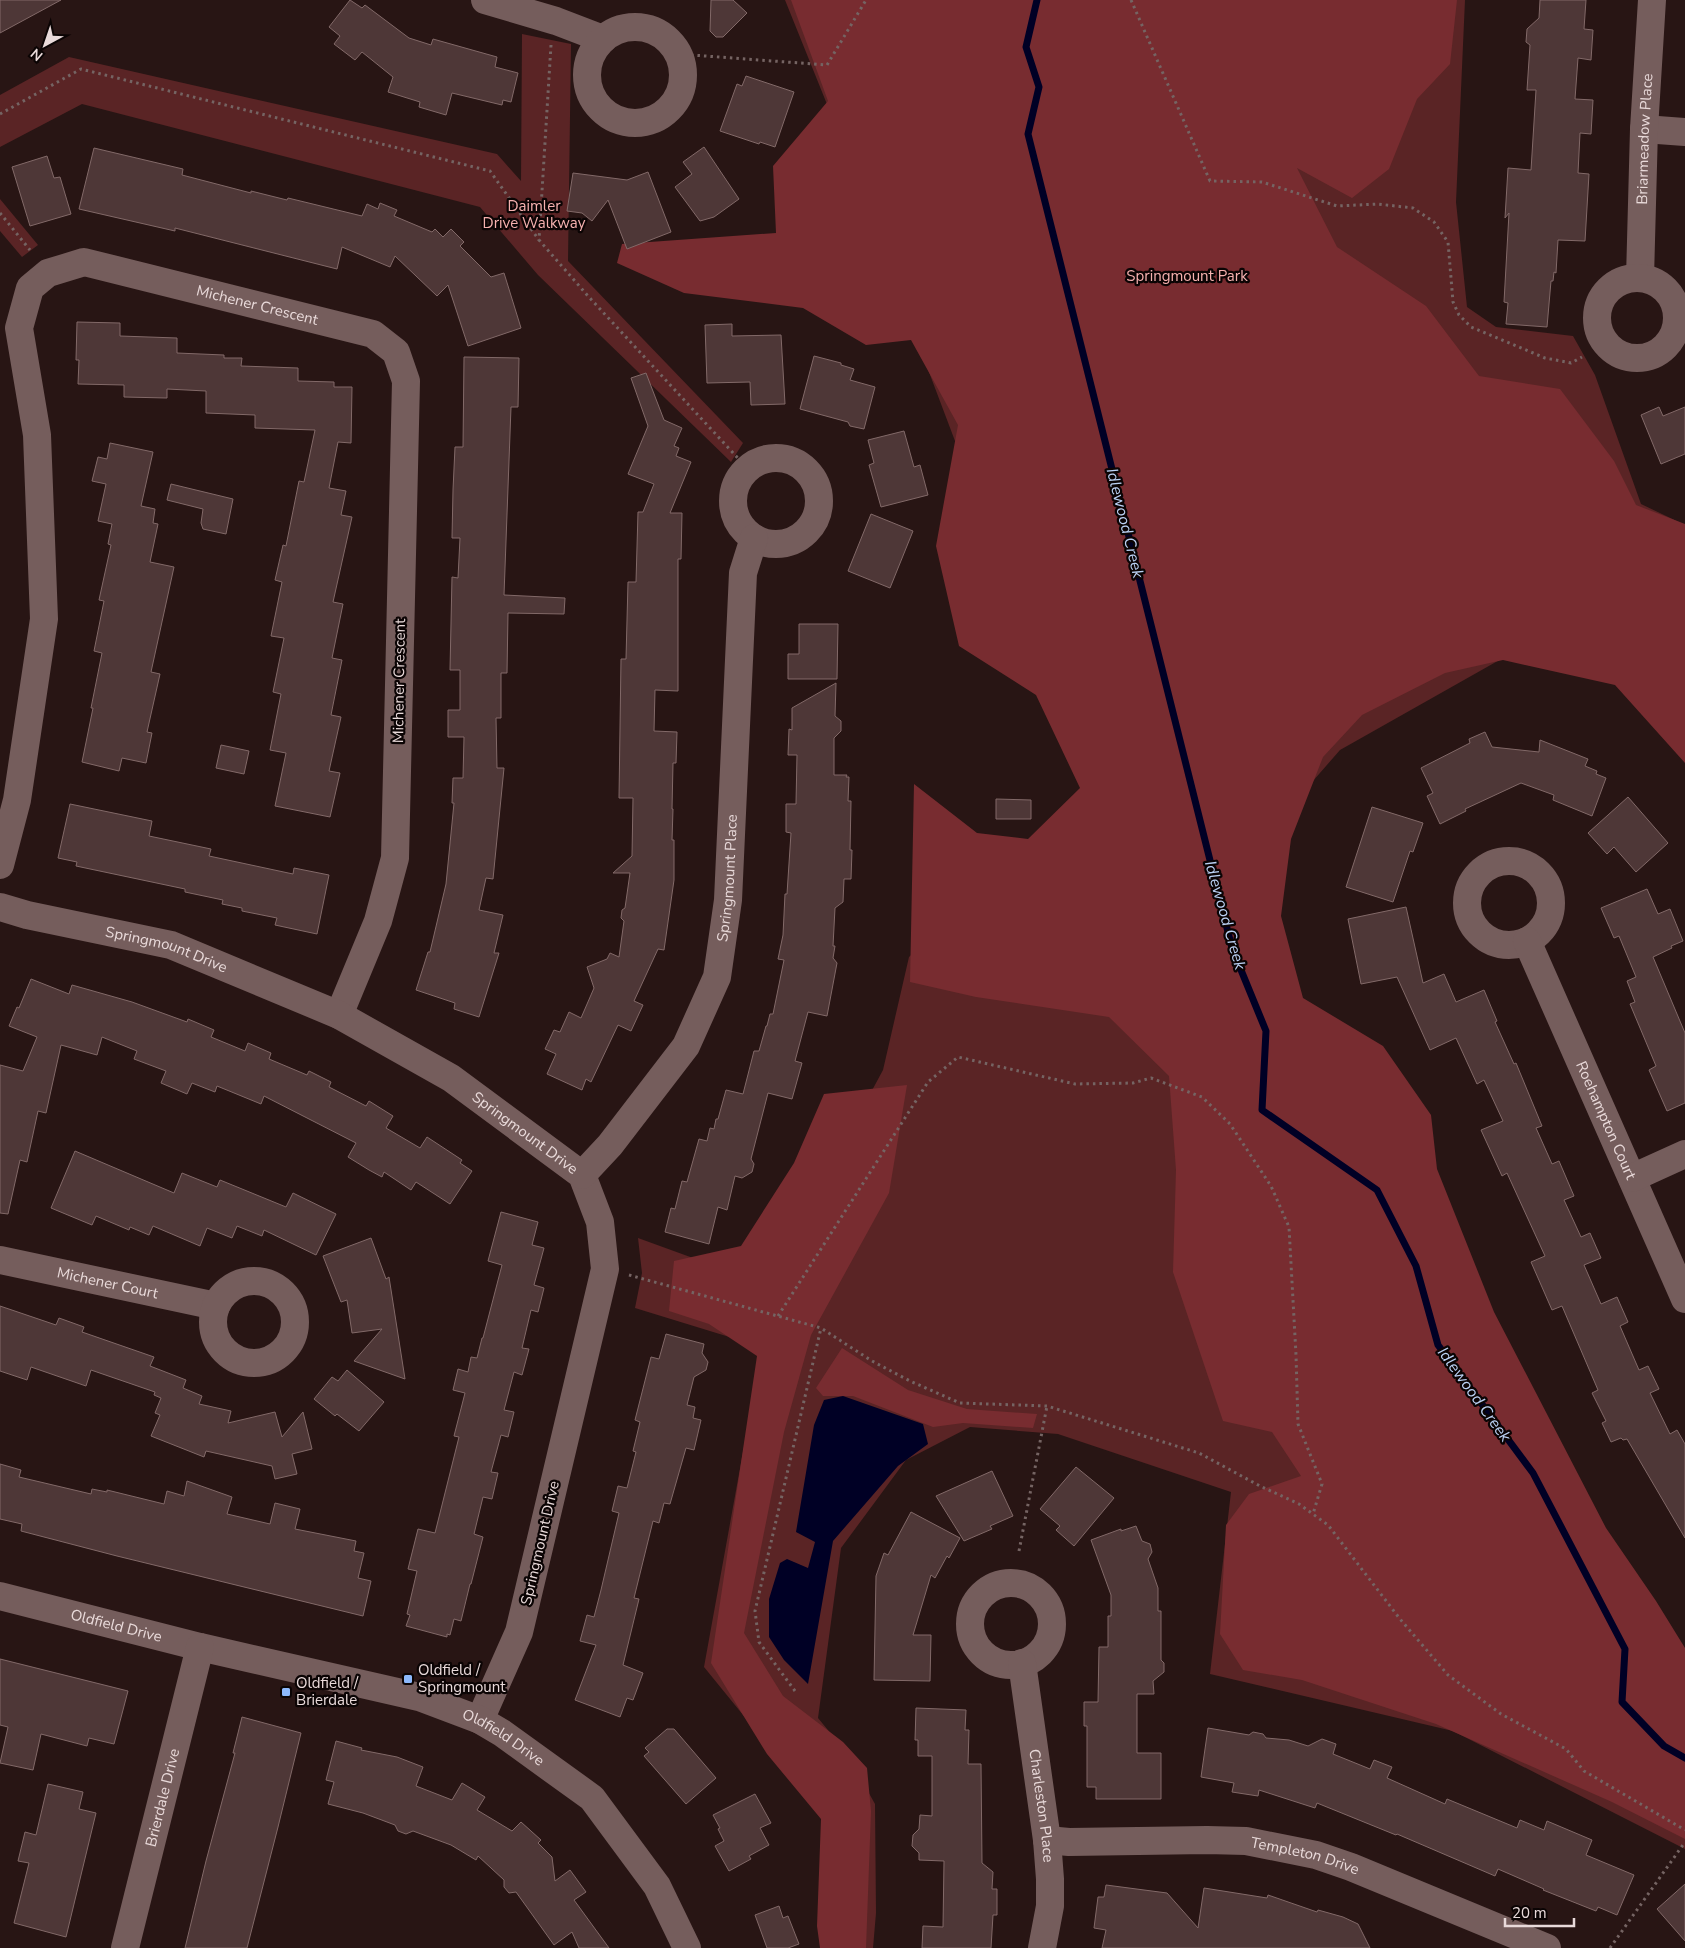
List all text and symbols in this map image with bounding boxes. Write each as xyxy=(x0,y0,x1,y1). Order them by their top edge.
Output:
north arrow xyxy=(20,20,70,70)
text: N xyxy=(27,44,47,65)
street label: Briarmeadow Place xyxy=(1632,73,1657,205)
park label: Daimler Drive Walkway xyxy=(483,196,586,233)
park label: Springmount Park xyxy=(1126,266,1248,286)
street label: Michener Crescent xyxy=(194,280,321,330)
water label: Idlewood Creek xyxy=(1101,466,1150,581)
street label: Michener Crescent xyxy=(388,618,410,743)
street label: Springmount Place xyxy=(712,814,742,943)
water label: Idlewood Creek xyxy=(1199,858,1251,973)
street label: Springmount Drive xyxy=(104,922,230,977)
street label: Roehampton Court xyxy=(1571,1058,1641,1183)
street label: Springmount Drive xyxy=(468,1087,582,1179)
street label: Michener Court xyxy=(55,1262,161,1304)
water label: Idlewood Creek xyxy=(1432,1343,1517,1447)
street label: Springmount Drive xyxy=(516,1479,564,1607)
street label: Oldfield Drive xyxy=(68,1604,164,1647)
place label: Oldfield / Springmount xyxy=(418,1660,506,1697)
place label: Oldfield / Brierdale xyxy=(296,1673,359,1710)
marker: Oldfield / Springmount xyxy=(402,1673,414,1685)
marker: Oldfield / Brierdale xyxy=(280,1686,292,1698)
street label: Oldfield Drive xyxy=(460,1704,548,1770)
street label: Brierdale Drive xyxy=(141,1746,184,1849)
street label: Charleston Place xyxy=(1024,1748,1059,1863)
street label: Templeton Drive xyxy=(1249,1832,1362,1879)
scale bar xyxy=(1505,1896,1574,1928)
text: 20 m xyxy=(1512,1903,1547,1923)

